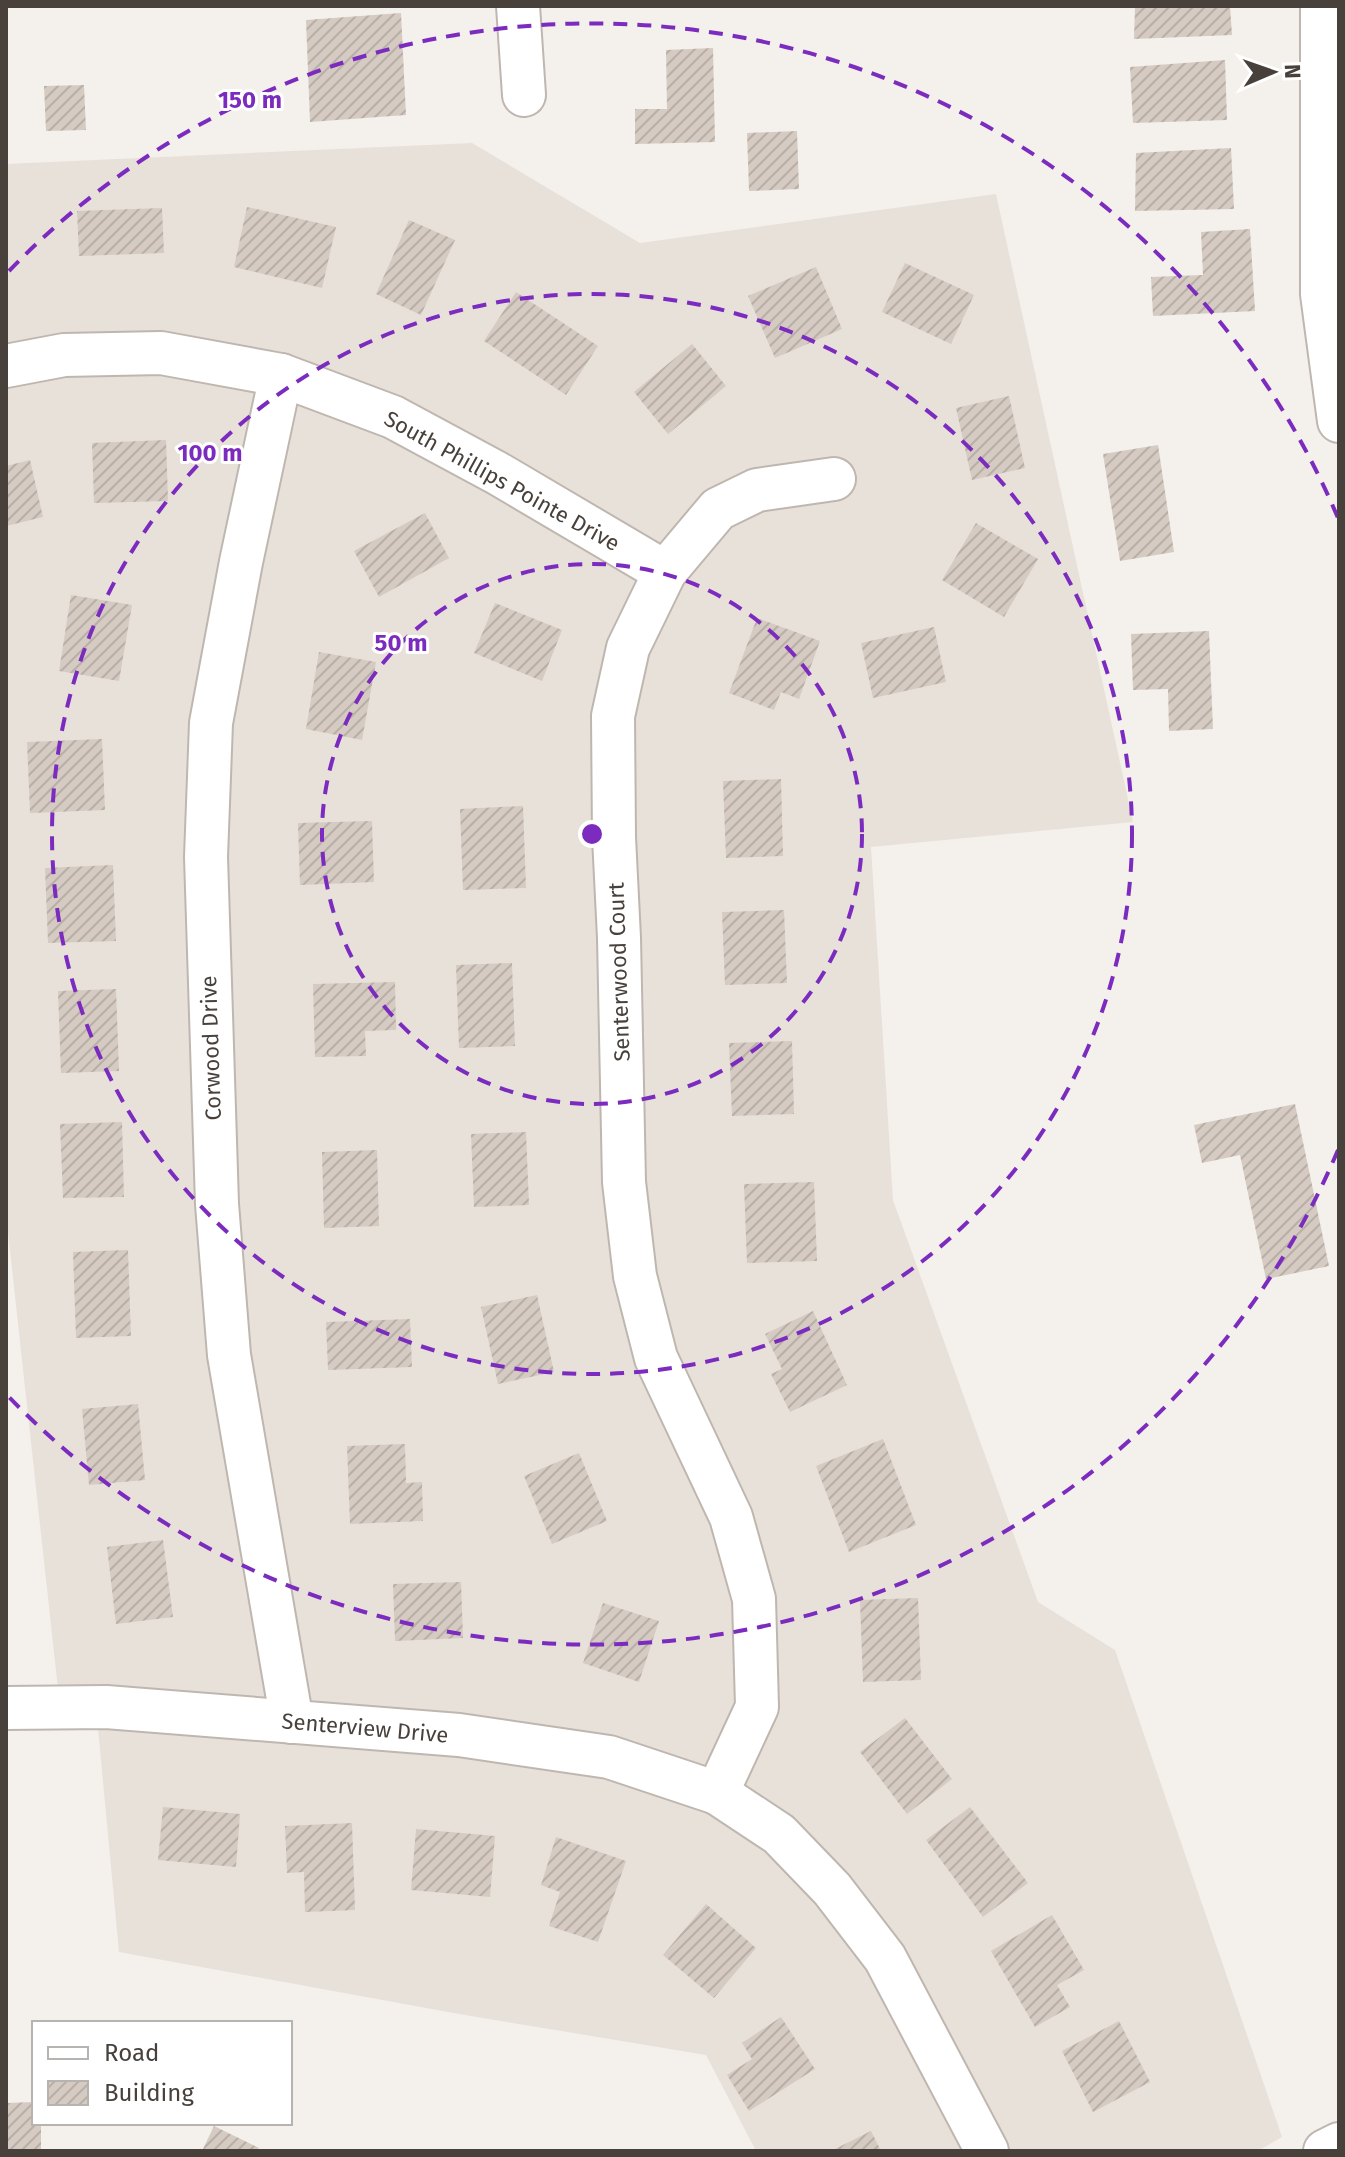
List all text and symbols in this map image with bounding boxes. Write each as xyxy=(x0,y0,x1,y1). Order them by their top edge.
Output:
north arrow xyxy=(1233,32,1313,112)
text: N xyxy=(1279,64,1306,79)
text: 150 m xyxy=(218,86,282,114)
street label: South Phillips Pointe Drive xyxy=(380,405,624,557)
text: 100 m xyxy=(177,439,243,467)
text: 50 m xyxy=(375,629,427,657)
centre of rings xyxy=(578,820,606,848)
street label: Senterwood Court xyxy=(602,882,636,1062)
street label: Corwood Drive xyxy=(195,975,227,1121)
street label: Senterview Drive xyxy=(281,1707,449,1749)
legend xyxy=(32,2021,292,2125)
text: Road xyxy=(104,2039,159,2067)
text: Building xyxy=(104,2079,194,2107)

